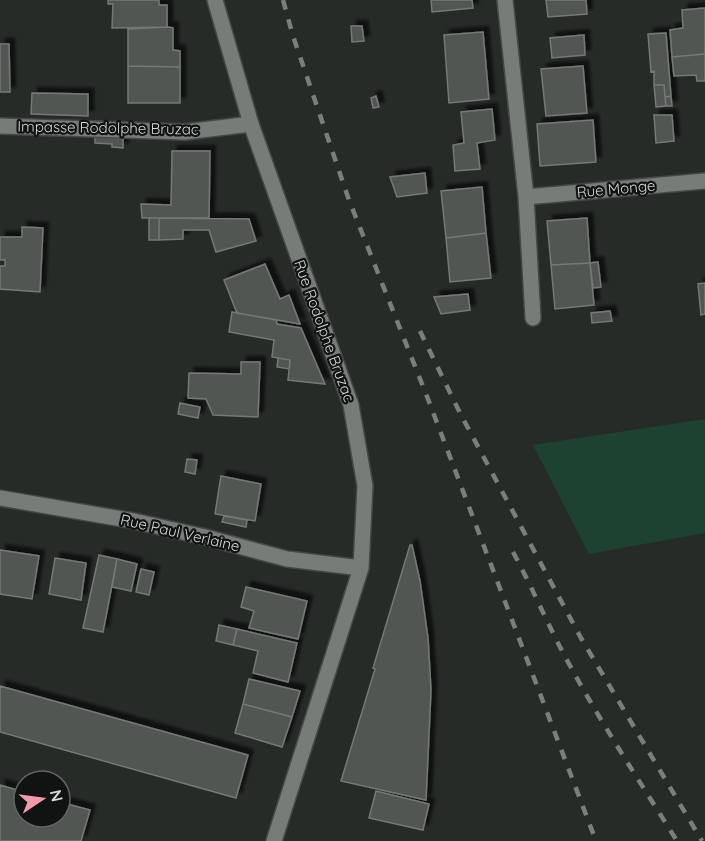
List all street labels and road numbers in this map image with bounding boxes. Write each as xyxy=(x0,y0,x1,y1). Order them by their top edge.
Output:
street label: Impasse Rodolphe Bruzac xyxy=(17,116,199,139)
street label: Rue Monge xyxy=(576,176,656,201)
street label: Rue Rodolphe Bruzac xyxy=(290,257,359,405)
street label: Rue Paul Verlaine xyxy=(119,510,242,555)

